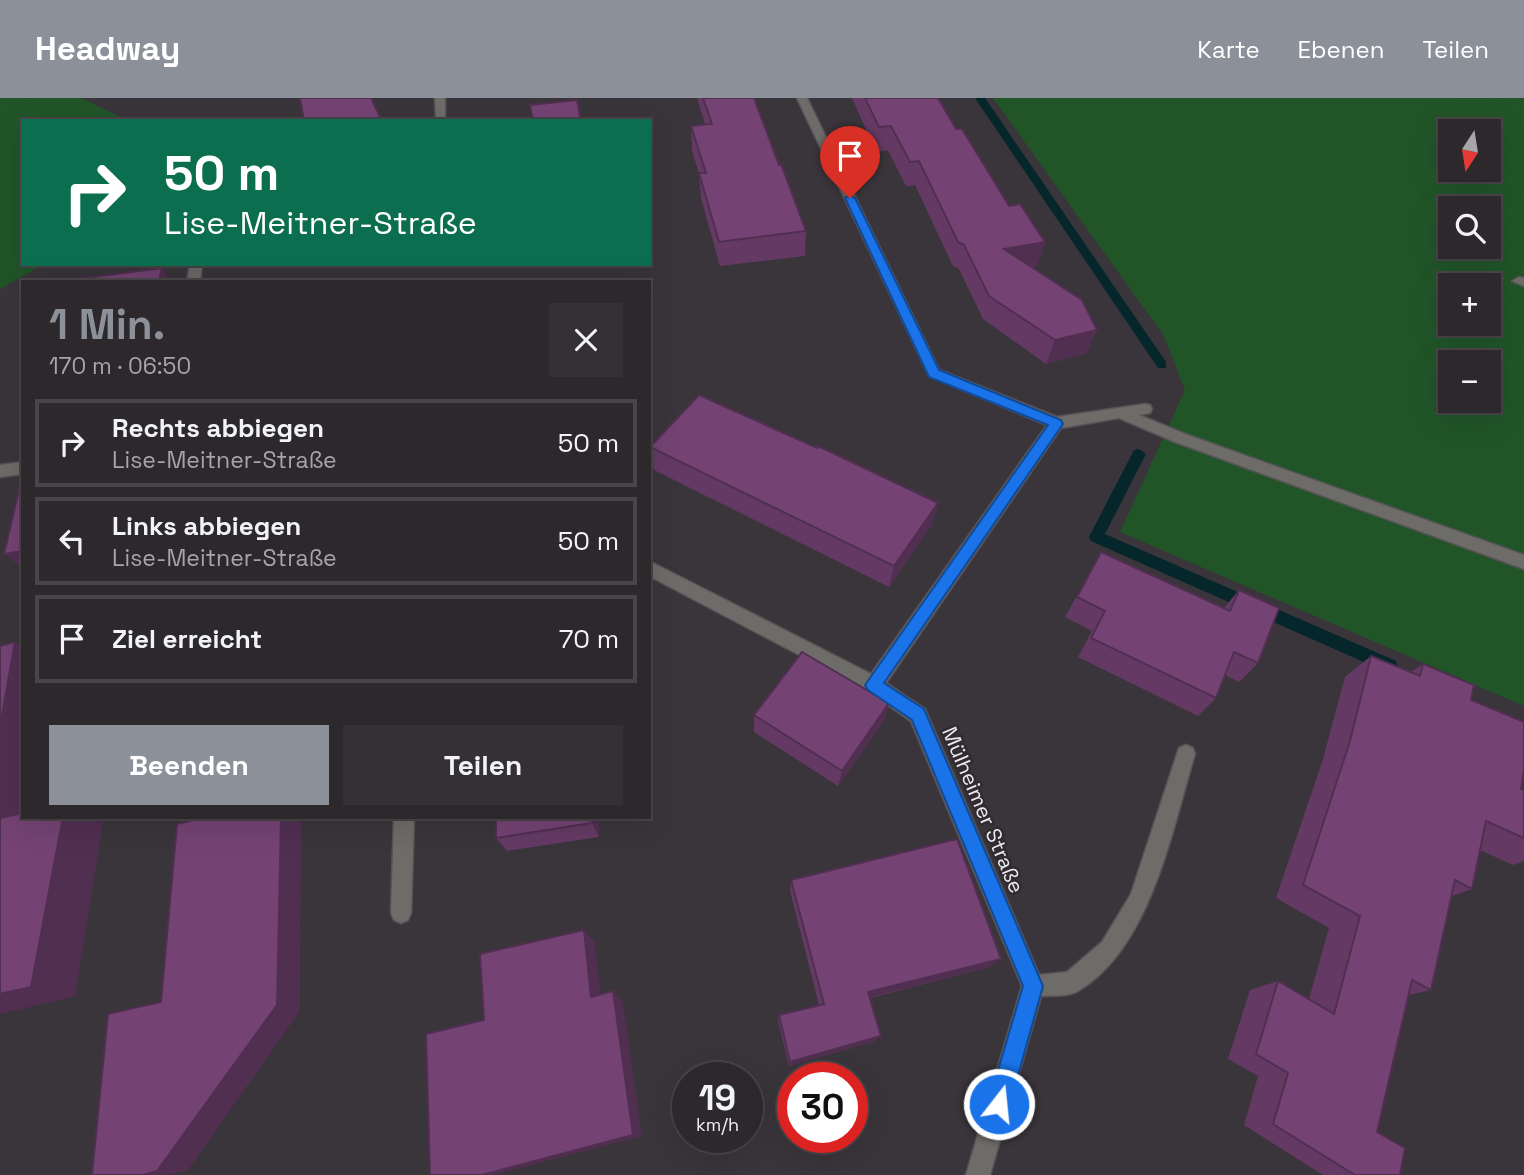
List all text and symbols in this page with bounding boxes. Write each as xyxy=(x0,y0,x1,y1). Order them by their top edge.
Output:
text: Headway xyxy=(35,28,180,70)
text: Karte xyxy=(1197,34,1260,65)
text: Ebenen xyxy=(1298,34,1384,65)
text: Teilen xyxy=(1422,34,1489,65)
north arrow xyxy=(1438,119,1502,182)
map controls xyxy=(1438,119,1501,413)
pin xyxy=(820,126,880,198)
icon: arrive xyxy=(831,137,869,175)
text: 50 m xyxy=(164,142,279,204)
icon: right xyxy=(49,147,140,238)
button: search xyxy=(1438,196,1501,259)
text: Lise-Meitner-Straße xyxy=(164,203,477,243)
button: + xyxy=(1438,273,1501,336)
text: 1 Min. xyxy=(49,298,165,351)
button: close xyxy=(549,303,623,377)
button: − xyxy=(1438,350,1501,413)
text: 170 m · 06:50 xyxy=(49,351,191,381)
text: Rechts abbiegen xyxy=(112,411,324,445)
icon: right xyxy=(53,424,91,462)
text: 50 m xyxy=(558,426,619,460)
text: Lise-Meitner-Straße xyxy=(112,445,337,475)
text: Links abbiegen xyxy=(112,509,301,543)
icon: left xyxy=(53,522,91,560)
text: 50 m xyxy=(558,524,619,558)
text: Lise-Meitner-Straße xyxy=(112,543,337,573)
icon: arrive xyxy=(53,620,91,658)
text: Ziel erreicht xyxy=(112,622,262,656)
text: 70 m xyxy=(559,622,619,656)
street label: Mülheimer Straße xyxy=(936,723,1031,897)
button: Beenden xyxy=(49,725,329,805)
button: Teilen xyxy=(343,725,623,805)
speed limit sign: 30 xyxy=(777,1062,868,1153)
position arrow xyxy=(962,1067,1036,1141)
text: 19 xyxy=(699,1076,736,1120)
text: km/h xyxy=(696,1113,739,1136)

